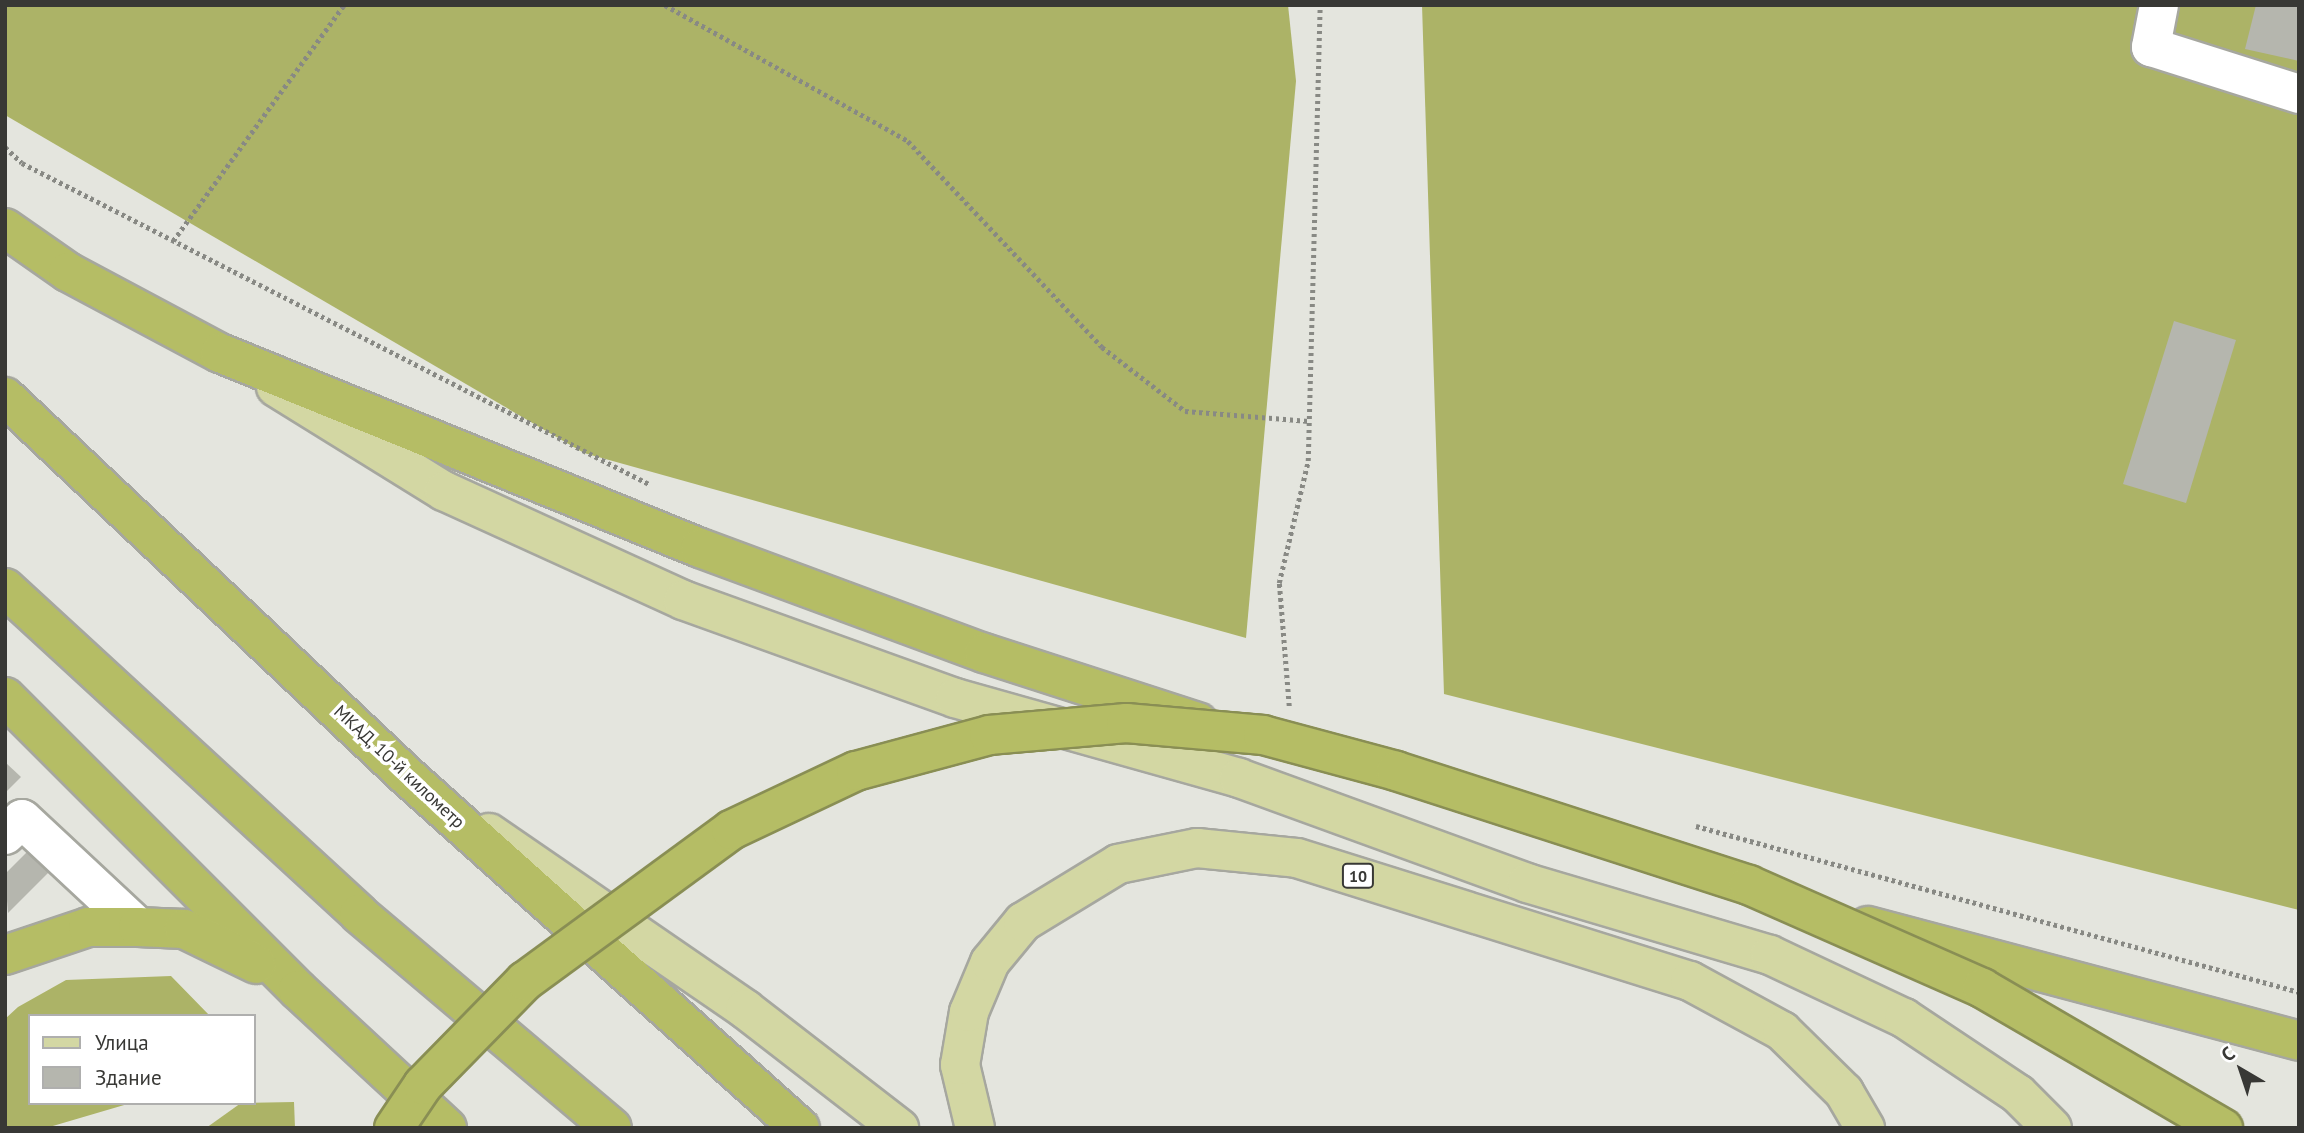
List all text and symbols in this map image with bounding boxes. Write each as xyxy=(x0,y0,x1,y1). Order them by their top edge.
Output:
street label: МКАД, 10-й километр xyxy=(329,700,469,834)
road number: 10 xyxy=(1340,863,1376,888)
legend xyxy=(28,1014,256,1105)
text: Улица xyxy=(95,1029,149,1056)
north arrow xyxy=(2206,1035,2276,1105)
text: С xyxy=(2216,1041,2239,1066)
text: Здание xyxy=(95,1064,162,1091)

